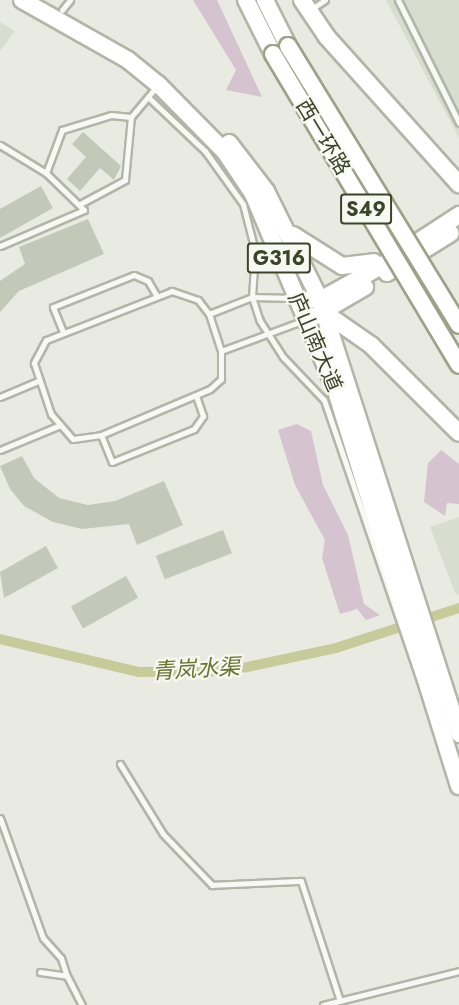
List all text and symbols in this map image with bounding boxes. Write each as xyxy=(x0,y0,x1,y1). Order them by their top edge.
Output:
street label: 西一环路 xyxy=(291,95,355,179)
road number: S49 xyxy=(339,192,393,226)
road number: G316 xyxy=(246,241,312,275)
street label: 庐山南大道 xyxy=(283,289,347,395)
water label: 青岚水渠 xyxy=(151,654,241,684)

